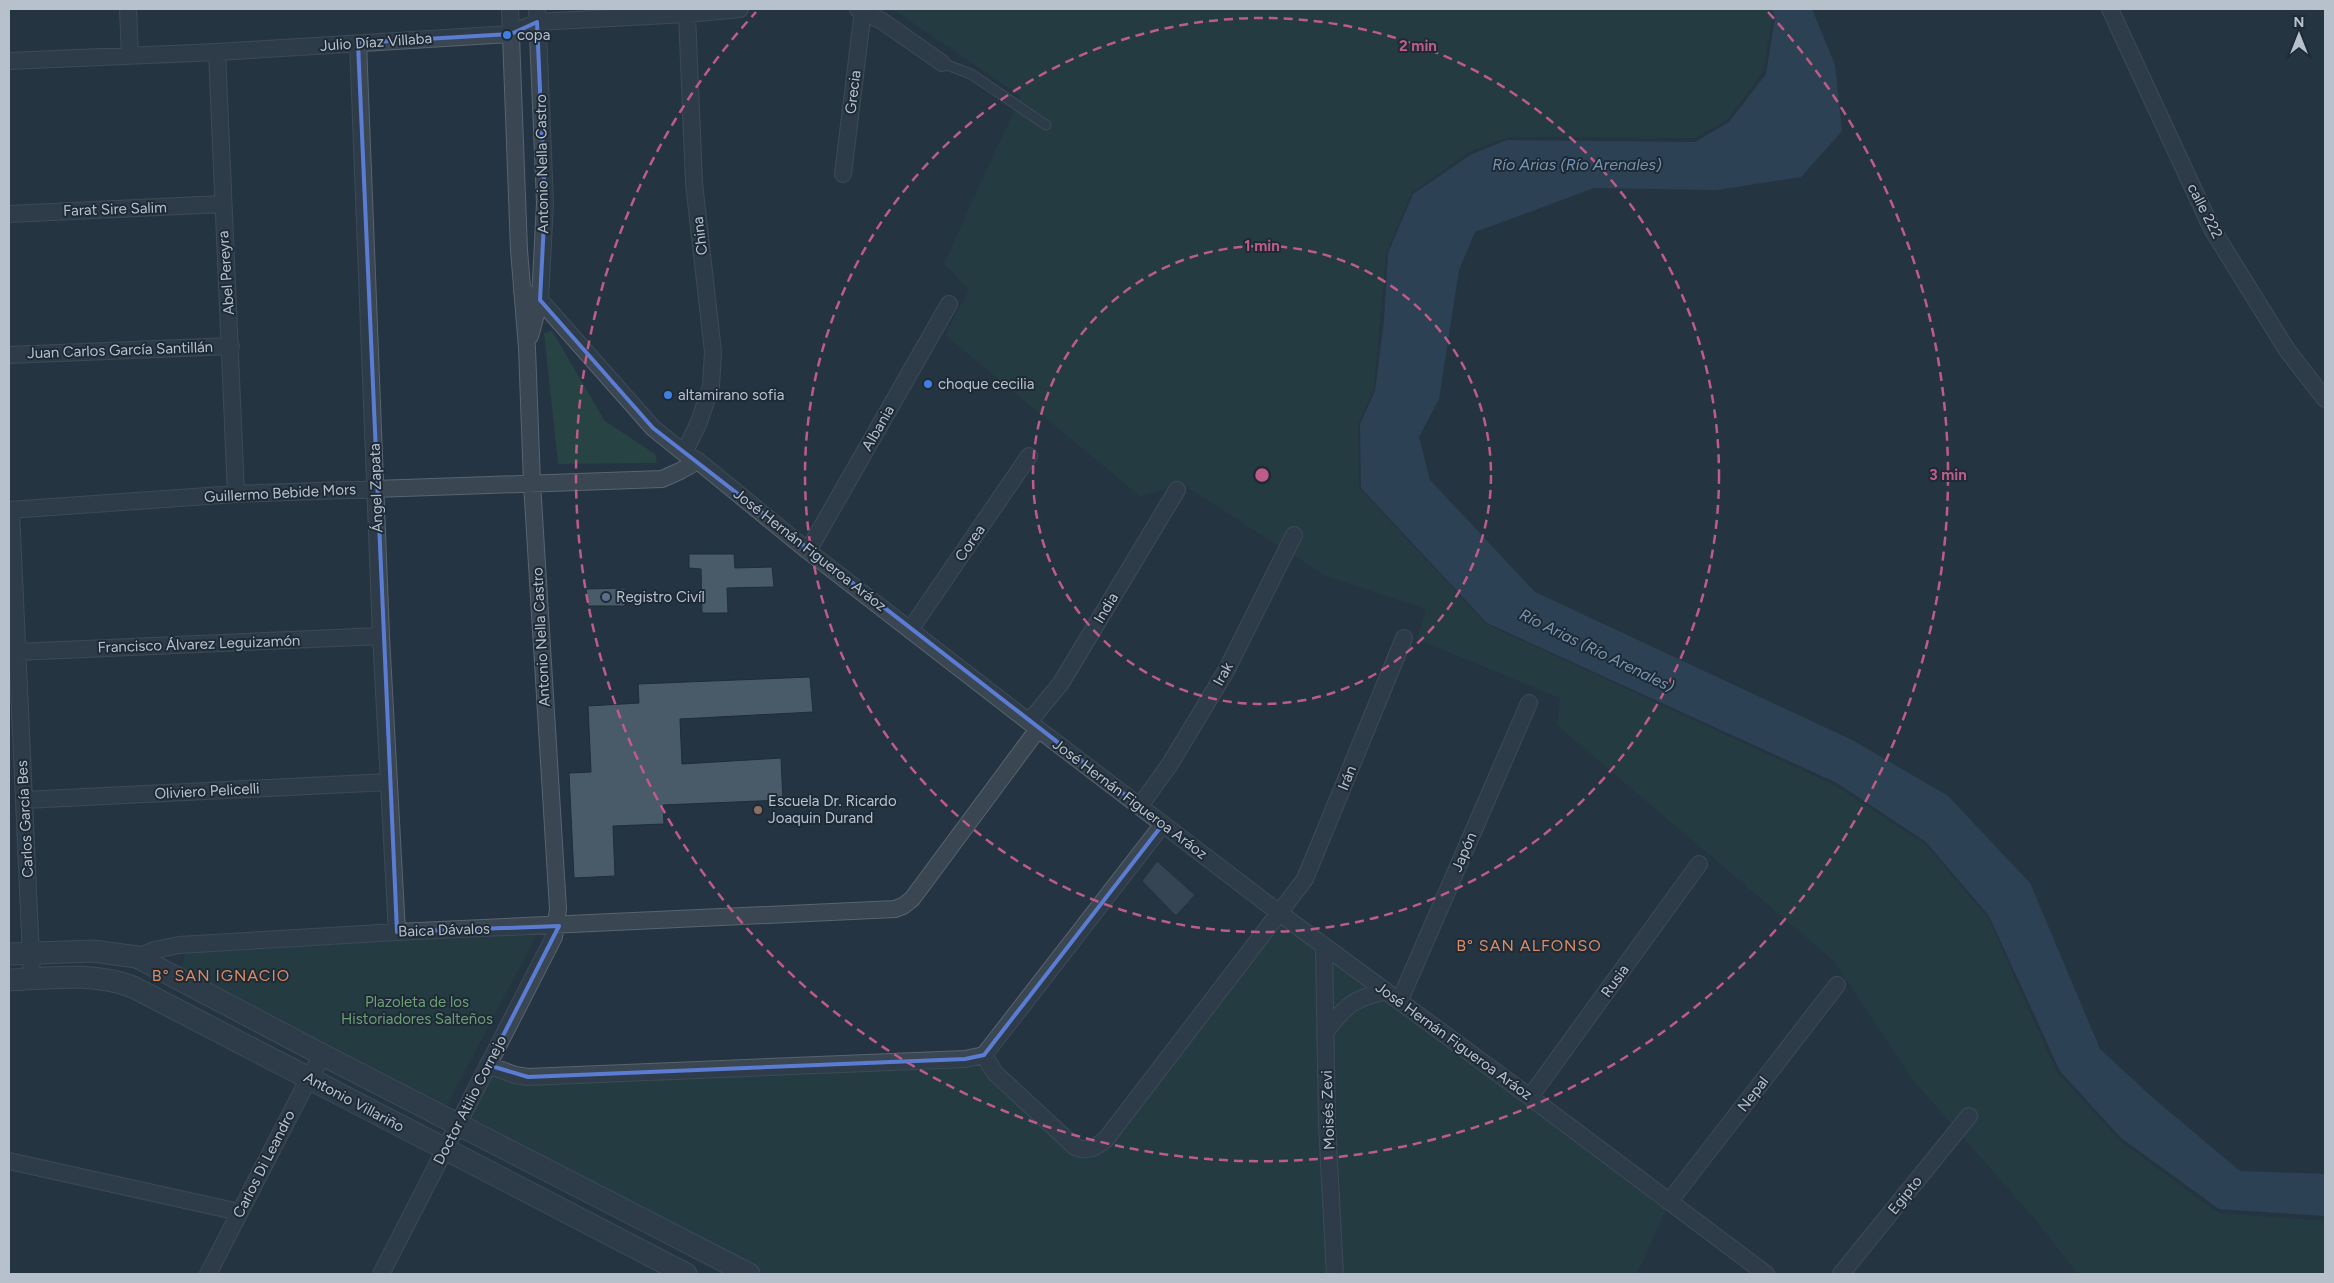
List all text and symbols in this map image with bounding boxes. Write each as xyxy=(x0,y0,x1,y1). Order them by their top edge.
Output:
north arrow xyxy=(2274,10,2324,60)
text: N xyxy=(2294,14,2304,31)
place label: copa xyxy=(517,26,550,44)
street label: Julio Díaz Villaba xyxy=(319,29,433,55)
marker: copa xyxy=(501,29,513,41)
text: 2 min xyxy=(1399,37,1437,55)
street label: Grecia xyxy=(841,69,865,115)
street label: Antonio Nella Castro xyxy=(532,94,552,234)
water label: Río Arias (Río Arenales) xyxy=(1492,155,1662,174)
street label: calle 222 xyxy=(2183,180,2227,242)
street label: Farat Sire Salim xyxy=(63,198,167,220)
street label: China xyxy=(689,216,711,256)
street label: Abel Pereyra xyxy=(214,230,238,316)
text: 1 min xyxy=(1244,237,1280,255)
street label: Juan Carlos García Santillán xyxy=(27,338,213,362)
place label: choque cecilia xyxy=(938,375,1034,393)
marker: choque cecilia xyxy=(922,378,934,390)
place label: altamirano sofia xyxy=(678,386,784,404)
marker: altamirano sofia xyxy=(662,389,674,401)
street label: Albania xyxy=(858,402,898,454)
street label: Ángel Zapata xyxy=(365,443,387,533)
centre of rings xyxy=(1253,466,1271,484)
text: 3 min xyxy=(1929,466,1967,484)
street label: Guillermo Bebide Mors xyxy=(204,480,356,506)
street label: José Hernán Figueroa Aráoz xyxy=(730,485,890,615)
street label: Corea xyxy=(951,521,989,565)
street label: Antonio Nella Castro xyxy=(528,566,554,707)
place label: Registro Civíl xyxy=(616,588,705,606)
street label: India xyxy=(1090,589,1122,627)
marker: Registro Civíl xyxy=(600,591,612,603)
water label: Río Arias (Río Arenales) xyxy=(1516,605,1677,696)
street label: Francisco Álvarez Leguizamón xyxy=(97,631,301,657)
street label: Irak xyxy=(1209,658,1237,689)
street label: José Hernán Figueroa Aráoz xyxy=(1049,735,1211,863)
street label: Carlos García Bes xyxy=(13,760,37,878)
street label: Irán xyxy=(1334,763,1360,793)
street label: Oliviero Pelicelli xyxy=(154,779,260,803)
place label: Escuela Dr. Ricardo Joaquin Durand xyxy=(768,792,897,827)
marker: Escuela Dr. Ricardo Joaquin Durand xyxy=(752,804,764,816)
street label: Japón xyxy=(1448,829,1480,875)
street label: Baica Dávalos xyxy=(398,919,490,941)
district label: B° SAN ALFONSO xyxy=(1456,936,1602,955)
street label: Rusia xyxy=(1597,961,1633,1001)
district label: B° SAN IGNACIO xyxy=(152,966,290,985)
street label: José Hernán Figueroa Aráoz xyxy=(1372,978,1536,1104)
park label: Plazoleta de los Historiadores Salteños xyxy=(341,993,493,1028)
street label: Doctor Atilio Cornejo xyxy=(430,1032,511,1168)
street label: Antonio Villariño xyxy=(301,1068,407,1136)
street label: Moisés Zevi xyxy=(1318,1070,1338,1150)
street label: Nepal xyxy=(1734,1073,1772,1115)
street label: Carlos Di Leandro xyxy=(229,1107,299,1221)
street label: Egipto xyxy=(1884,1172,1926,1218)

